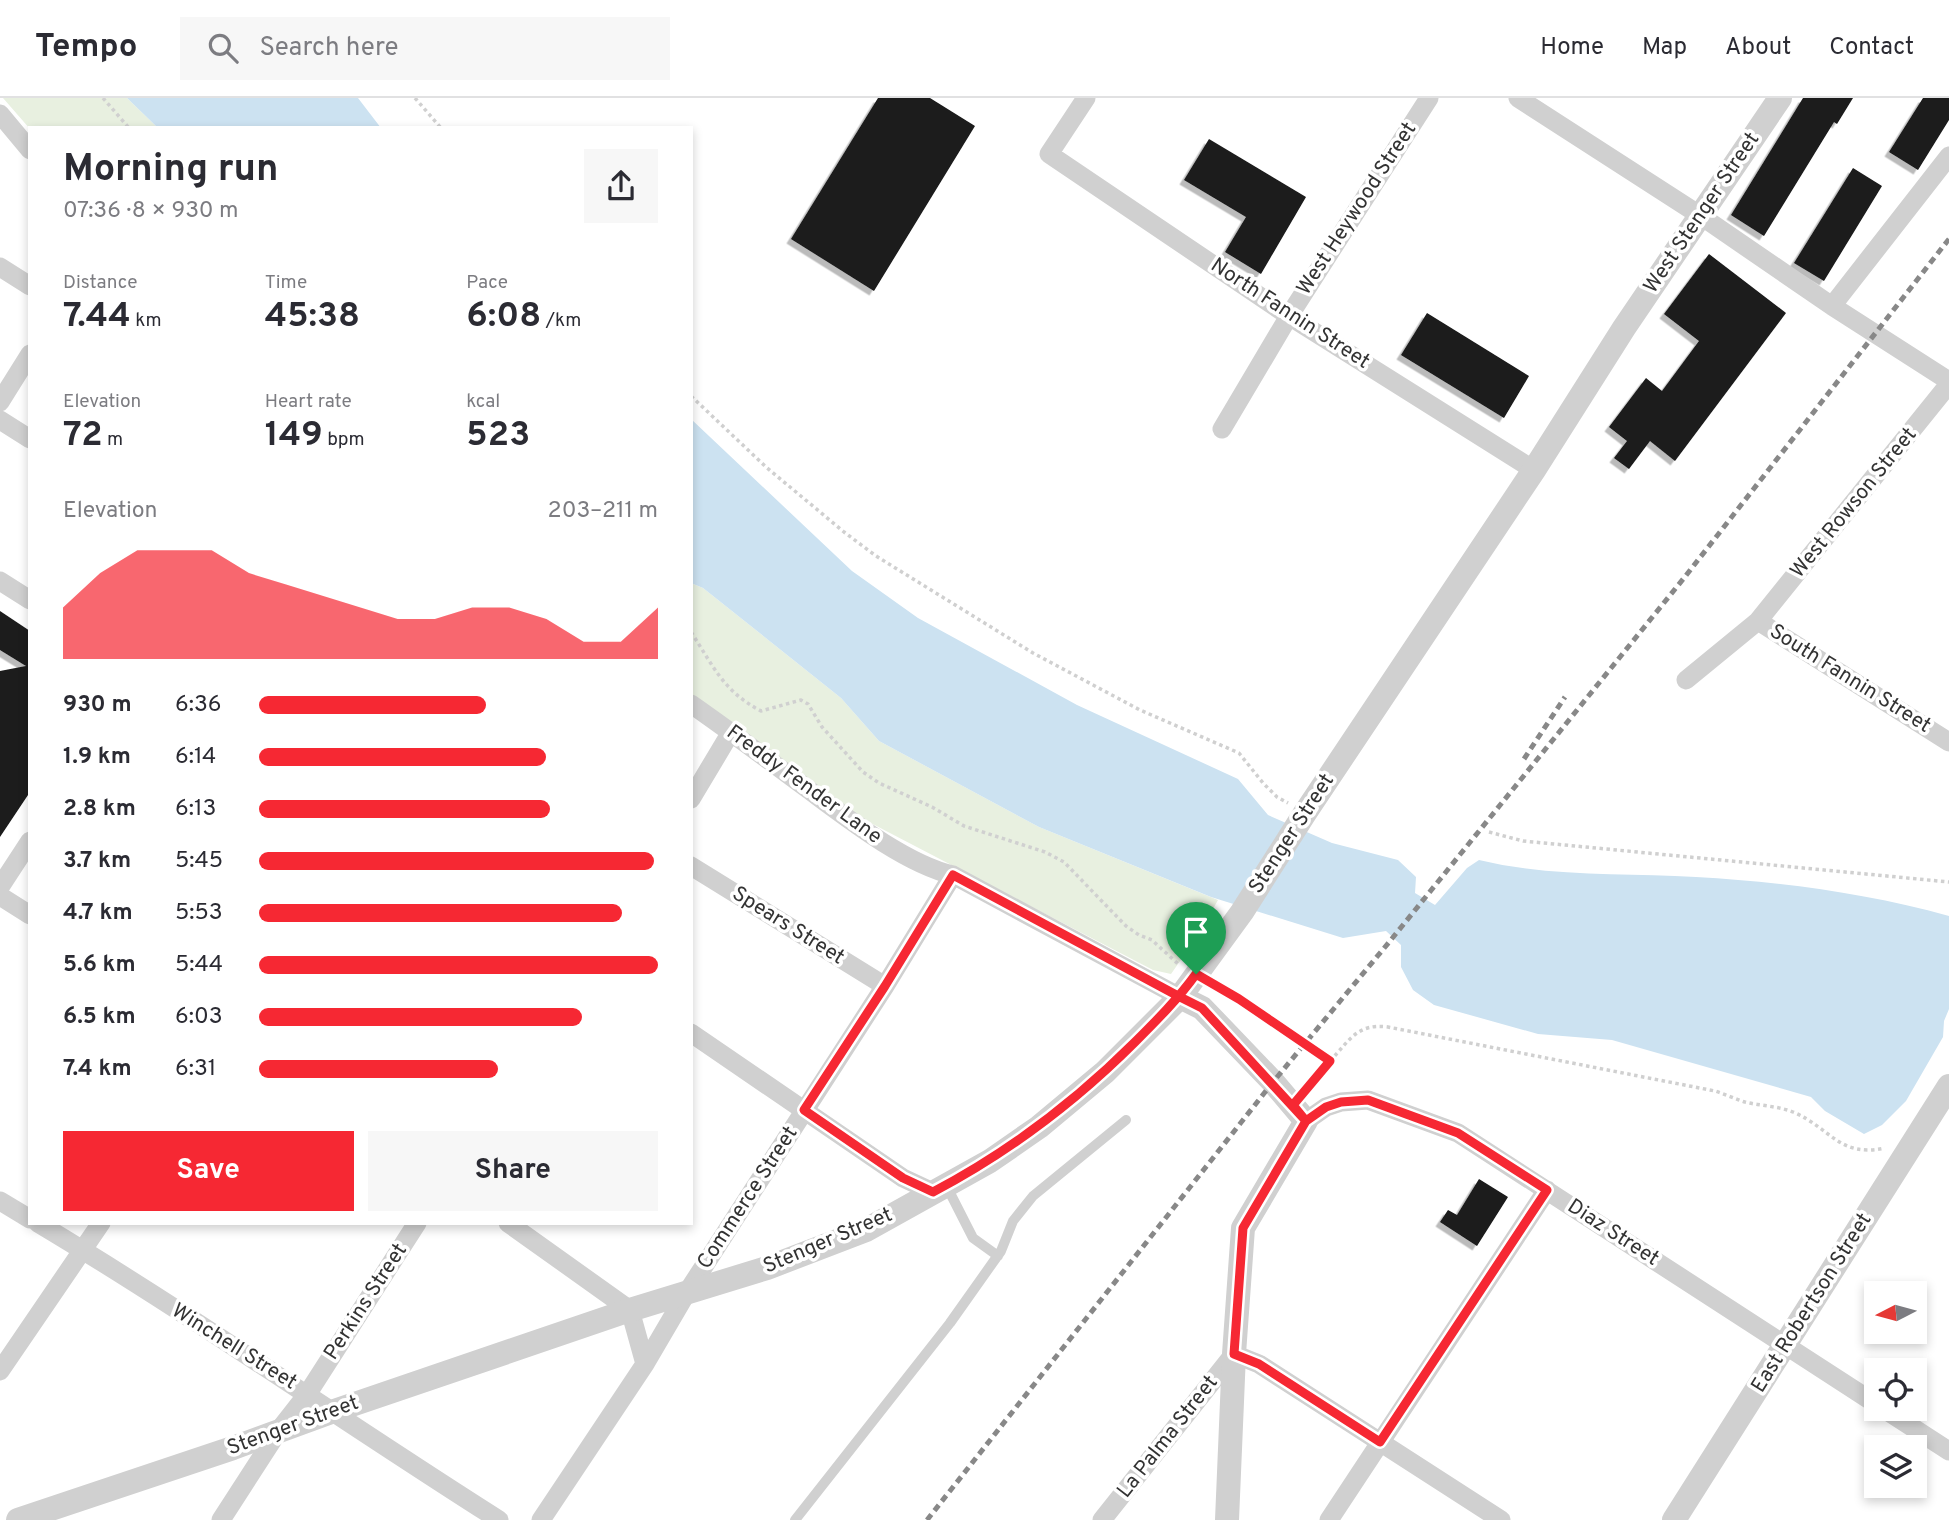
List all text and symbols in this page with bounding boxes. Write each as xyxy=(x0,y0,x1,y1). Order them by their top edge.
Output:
search box xyxy=(180,17,670,80)
text: Tempo xyxy=(35,27,138,69)
icon: search xyxy=(204,29,242,67)
text: Search here xyxy=(260,32,398,65)
text: Home xyxy=(1540,33,1604,63)
text: Map xyxy=(1642,33,1687,63)
text: About xyxy=(1725,33,1791,63)
text: Contact xyxy=(1829,33,1914,63)
street label: West Heywood Street xyxy=(1291,117,1423,301)
street label: West Stenger Street xyxy=(1638,127,1766,299)
text: Morning run xyxy=(63,146,279,195)
button: share xyxy=(584,149,658,223)
text: 07:36 · 8 × 930 m xyxy=(63,197,238,226)
street label: North Fannin Street xyxy=(1205,252,1375,376)
text: Distance xyxy=(63,271,138,295)
text: Time xyxy=(265,271,307,295)
text: Pace xyxy=(466,271,508,295)
text: 7.44 xyxy=(63,295,131,339)
text: 45:38 xyxy=(265,295,360,339)
text: 6:08 xyxy=(466,295,541,339)
text: km xyxy=(131,309,162,333)
text: /km xyxy=(541,309,581,333)
text: Elevation xyxy=(63,390,141,414)
text: Heart rate xyxy=(265,390,352,414)
text: kcal xyxy=(466,390,500,414)
text: 72 xyxy=(63,414,103,458)
text: 149 xyxy=(265,414,323,458)
text: 523 xyxy=(466,414,530,458)
street label: West Rowson Street xyxy=(1785,422,1923,584)
text: m xyxy=(103,428,123,452)
text: bpm xyxy=(323,428,365,452)
text: Elevation xyxy=(63,497,158,526)
text: 203–211 m xyxy=(548,497,658,526)
street label: South Fannin Street xyxy=(1764,618,1936,740)
text: 930 m xyxy=(63,691,132,720)
text: 6:36 xyxy=(175,691,221,720)
street label: Freddy Fender Lane xyxy=(721,719,887,851)
text: 1.9 km xyxy=(63,743,131,772)
text: 6:14 xyxy=(175,743,216,772)
street label: Stenger Street xyxy=(1243,769,1341,899)
text: 2.8 km xyxy=(63,795,136,824)
text: 6:13 xyxy=(175,795,216,824)
text: 3.7 km xyxy=(63,847,131,876)
text: 5:45 xyxy=(175,847,223,876)
street label: Spears Street xyxy=(727,881,849,971)
text: 4.7 km xyxy=(63,899,133,928)
text: 5:53 xyxy=(175,899,223,928)
pin xyxy=(1166,902,1226,974)
icon: arrive xyxy=(1177,913,1215,951)
text: 5.6 km xyxy=(63,951,136,980)
text: 5:44 xyxy=(175,951,223,980)
text: 6.5 km xyxy=(63,1003,136,1032)
text: 6:03 xyxy=(175,1003,223,1032)
text: 7.4 km xyxy=(63,1055,132,1084)
text: 6:31 xyxy=(175,1055,216,1084)
street label: Commerce Street xyxy=(692,1121,804,1275)
button: Save xyxy=(63,1131,354,1211)
button: Share xyxy=(368,1131,658,1211)
street label: Diaz Street xyxy=(1562,1193,1664,1273)
street label: Stenger Street xyxy=(759,1202,897,1280)
street label: East Robertson Street xyxy=(1746,1208,1878,1398)
street label: Perkins Street xyxy=(318,1239,414,1365)
north arrow xyxy=(1864,1281,1927,1344)
map controls xyxy=(1864,1281,1927,1498)
street label: Winchell Street xyxy=(166,1298,302,1396)
button: locate xyxy=(1864,1358,1927,1421)
street label: La Palma Street xyxy=(1112,1370,1224,1504)
street label: Stenger Street xyxy=(224,1390,362,1462)
button: layers xyxy=(1864,1435,1927,1498)

